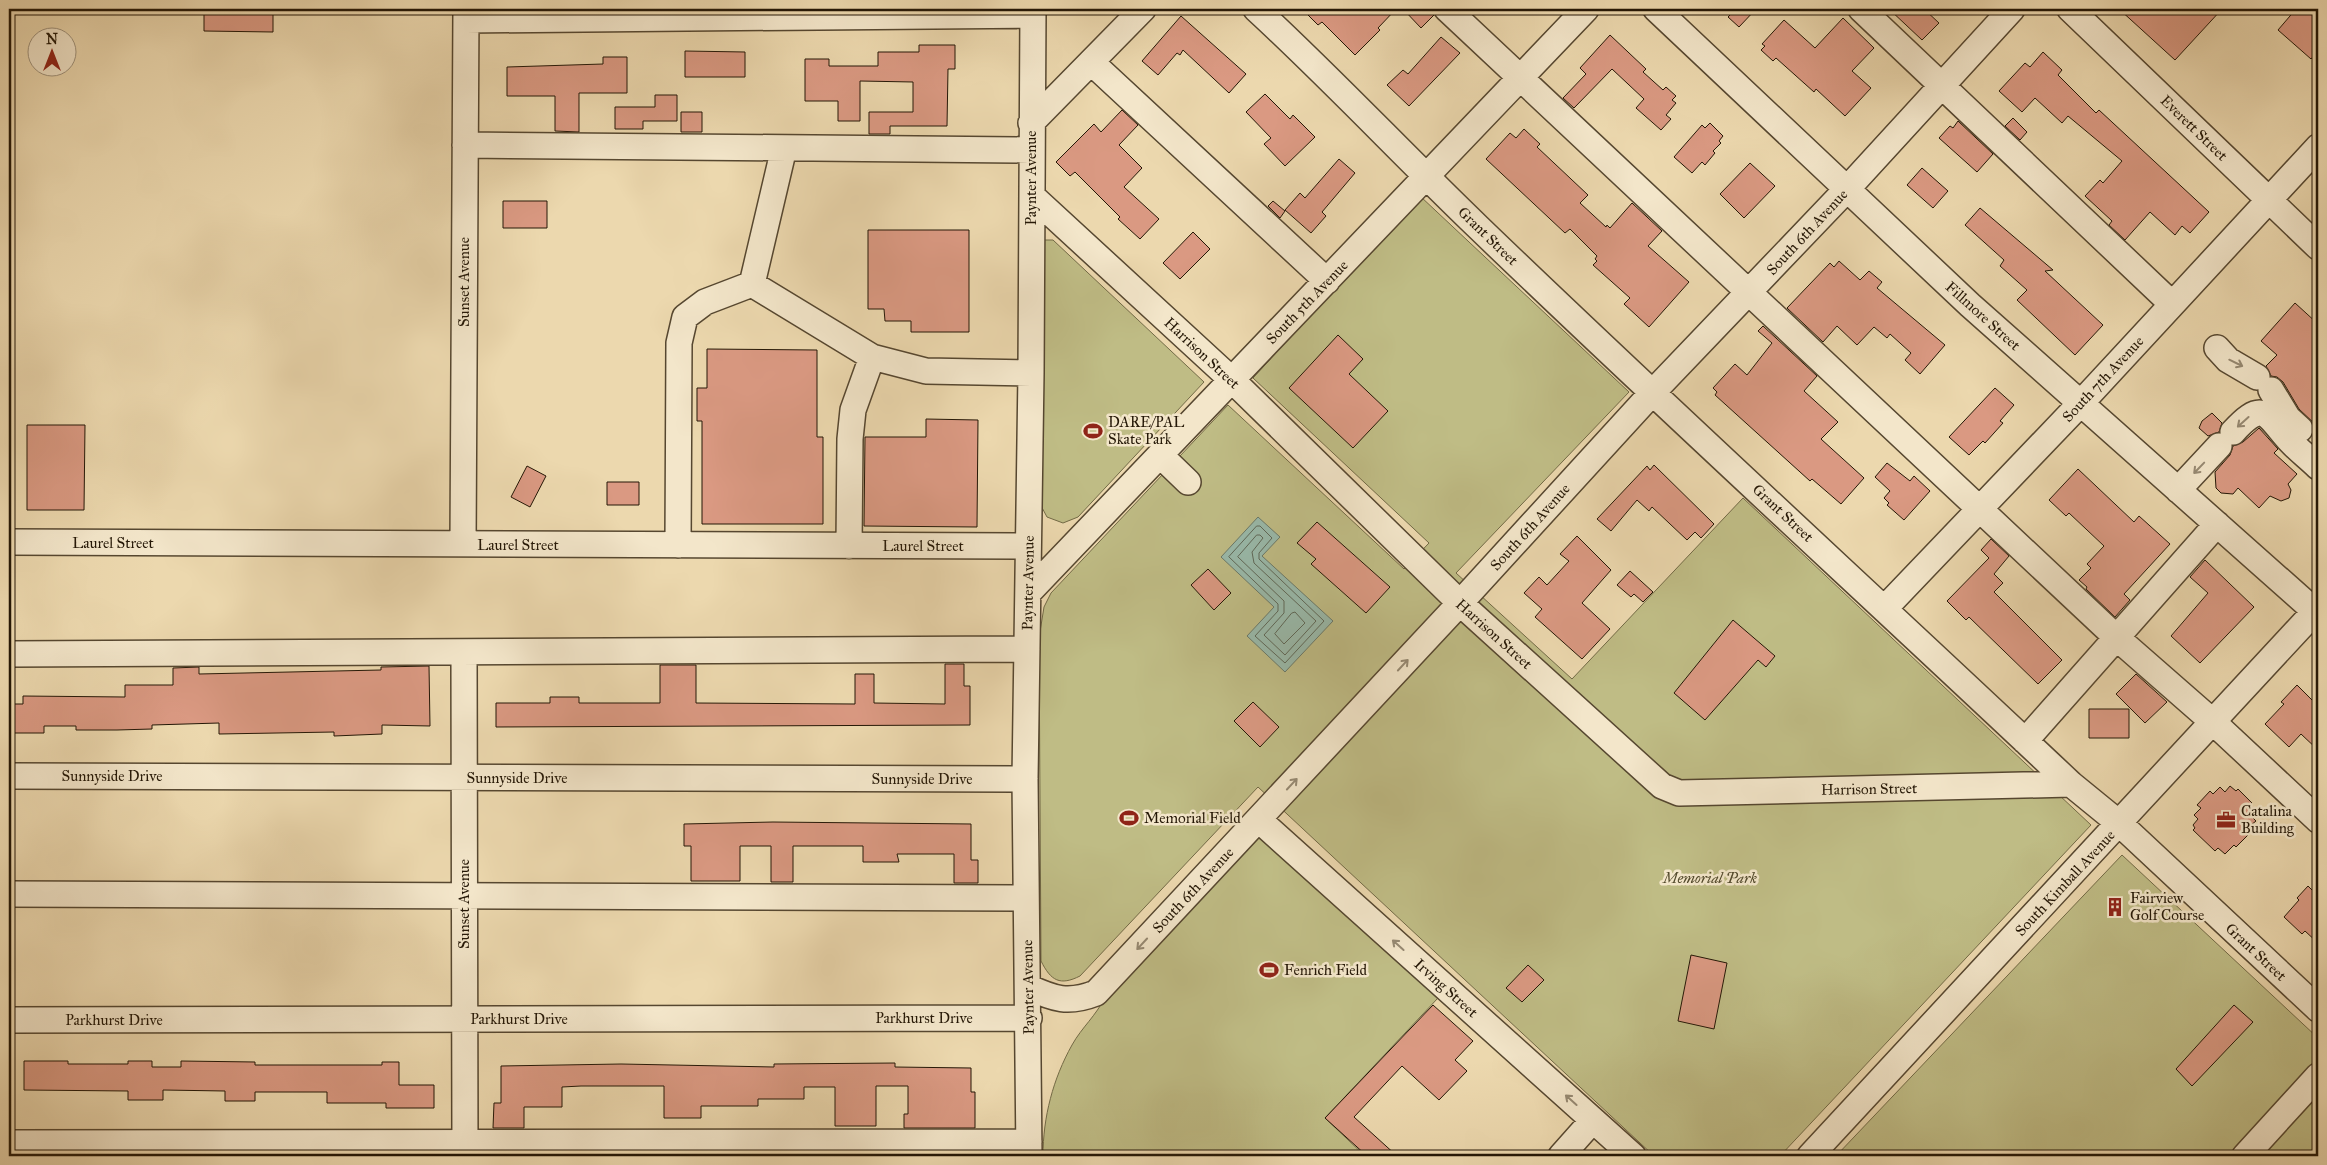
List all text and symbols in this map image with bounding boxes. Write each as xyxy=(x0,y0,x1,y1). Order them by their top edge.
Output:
north arrow xyxy=(28,28,78,78)
text: N xyxy=(46,31,58,48)
street label: Everett Street xyxy=(2157,91,2232,165)
street label: Paynter Avenue xyxy=(1022,131,1040,226)
street label: South 6th Avenue xyxy=(1763,185,1851,279)
street label: Grant Street xyxy=(1454,203,1522,270)
street label: Sunset Avenue xyxy=(455,237,473,327)
street label: South 5th Avenue xyxy=(1262,256,1352,348)
street label: Fillmore Street xyxy=(1942,278,2025,355)
street label: Harrison Street xyxy=(1161,314,1244,393)
street label: South 7th Avenue xyxy=(2059,332,2147,426)
one-way arrow xyxy=(2228,359,2243,368)
place label: DARE/PAL Skate Park xyxy=(1108,413,1184,448)
one-way arrow xyxy=(2236,417,2249,428)
sports icon: DARE/PAL Skate Park xyxy=(1082,420,1104,442)
one-way arrow xyxy=(2193,461,2205,474)
street label: South 6th Avenue xyxy=(1486,480,1574,574)
street label: Grant Street xyxy=(1749,480,1818,546)
street label: Laurel Street xyxy=(72,534,155,552)
street label: Paynter Avenue xyxy=(1018,535,1038,631)
street label: Laurel Street xyxy=(477,536,560,554)
street label: Laurel Street xyxy=(882,537,965,555)
street label: Harrison Street xyxy=(1452,595,1536,673)
one-way arrow xyxy=(1397,658,1409,671)
street label: Sunnyside Drive xyxy=(62,767,162,785)
street label: Sunnyside Drive xyxy=(467,769,567,787)
street label: Sunnyside Drive xyxy=(872,770,972,788)
one-way arrow xyxy=(1286,778,1298,790)
street label: Harrison Street xyxy=(1821,779,1918,799)
place label: Catalina Building xyxy=(2241,802,2295,837)
sports icon: Memorial Field xyxy=(1118,807,1140,829)
place label: Memorial Field xyxy=(1144,809,1241,827)
office icon: Catalina Building xyxy=(2215,809,2237,831)
street label: South Kimball Avenue xyxy=(2011,826,2119,940)
street label: South 6th Avenue xyxy=(1149,843,1237,937)
street label: Sunset Avenue xyxy=(455,859,473,949)
park label: Memorial Park xyxy=(1661,869,1757,887)
place label: Fairview Golf Course xyxy=(2130,889,2204,924)
building icon: Fairview Golf Course xyxy=(2104,896,2126,918)
street label: Grant Street xyxy=(2222,919,2291,985)
one-way arrow xyxy=(1136,938,1148,951)
street label: Paynter Avenue xyxy=(1018,939,1038,1035)
one-way arrow xyxy=(1391,939,1404,951)
street label: Irving Street xyxy=(1411,955,1482,1022)
sports icon: Fenrich Field xyxy=(1258,959,1280,981)
place label: Fenrich Field xyxy=(1284,961,1368,979)
street label: Parkhurst Drive xyxy=(875,1009,973,1027)
street label: Parkhurst Drive xyxy=(470,1010,568,1028)
street label: Parkhurst Drive xyxy=(65,1011,163,1029)
one-way arrow xyxy=(1564,1094,1577,1106)

